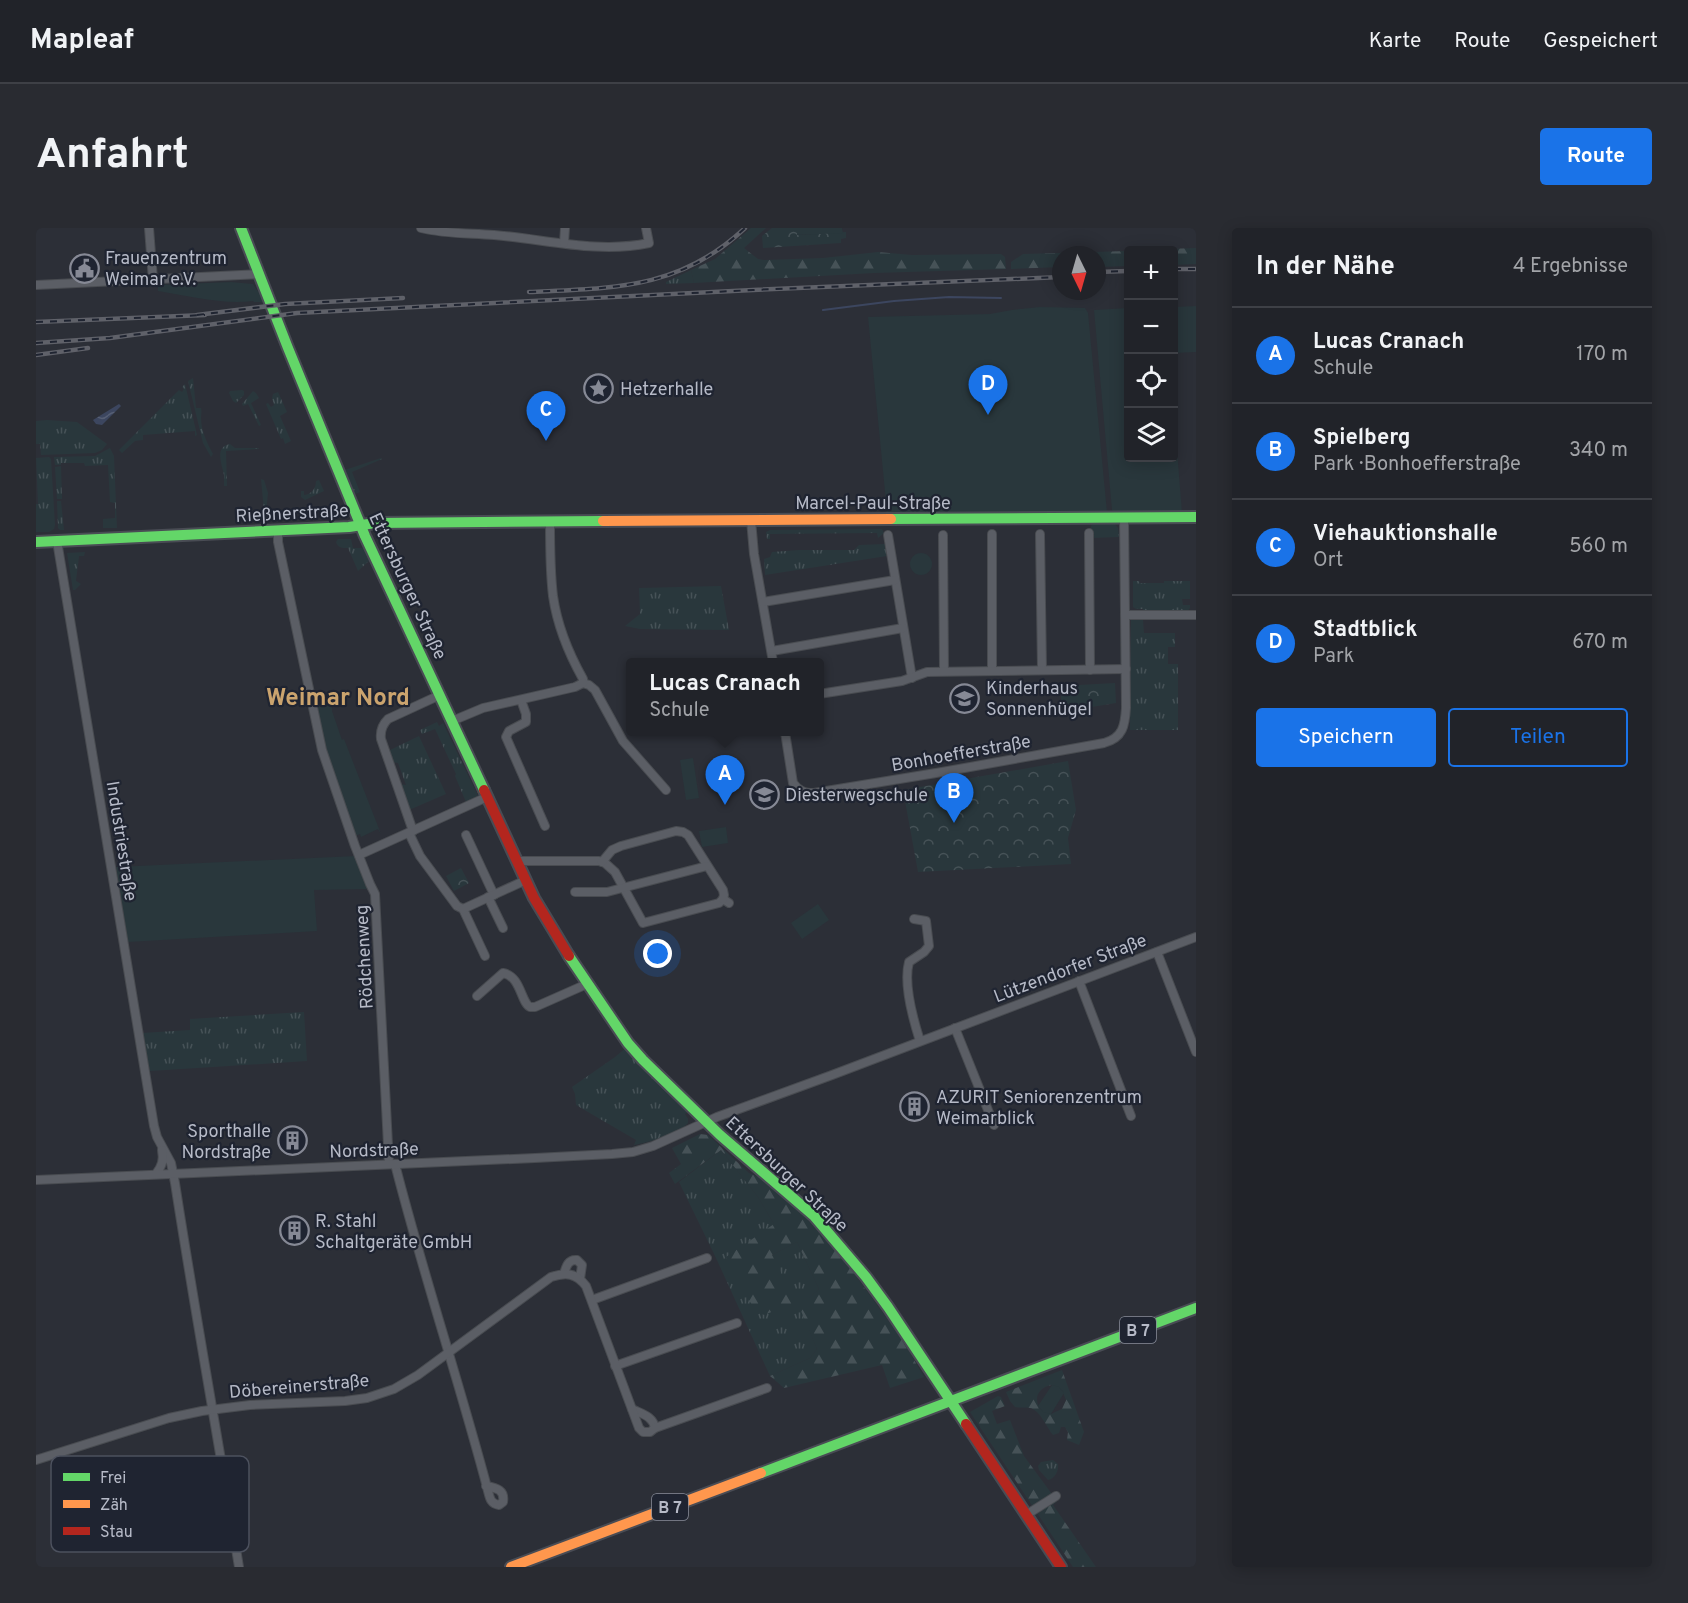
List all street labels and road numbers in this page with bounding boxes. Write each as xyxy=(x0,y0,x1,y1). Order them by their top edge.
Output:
street label: Marcel-Paul-Straße xyxy=(795,493,951,516)
street label: Rießnerstraße xyxy=(235,500,349,529)
street label: Ettersburger Straße xyxy=(363,510,451,664)
street label: Bonhoefferstraße xyxy=(890,731,1033,778)
street label: Industriestraße xyxy=(100,780,141,903)
street label: Rödchenweg xyxy=(351,904,380,1010)
street label: Lützendorfer Straße xyxy=(991,930,1150,1009)
street label: Ettersburger Straße xyxy=(720,1112,852,1238)
street label: Nordstraße xyxy=(329,1138,419,1165)
road number: B 7 xyxy=(1120,1317,1156,1343)
street label: Döbereinerstraße xyxy=(228,1370,370,1405)
road number: B 7 xyxy=(652,1494,688,1520)

